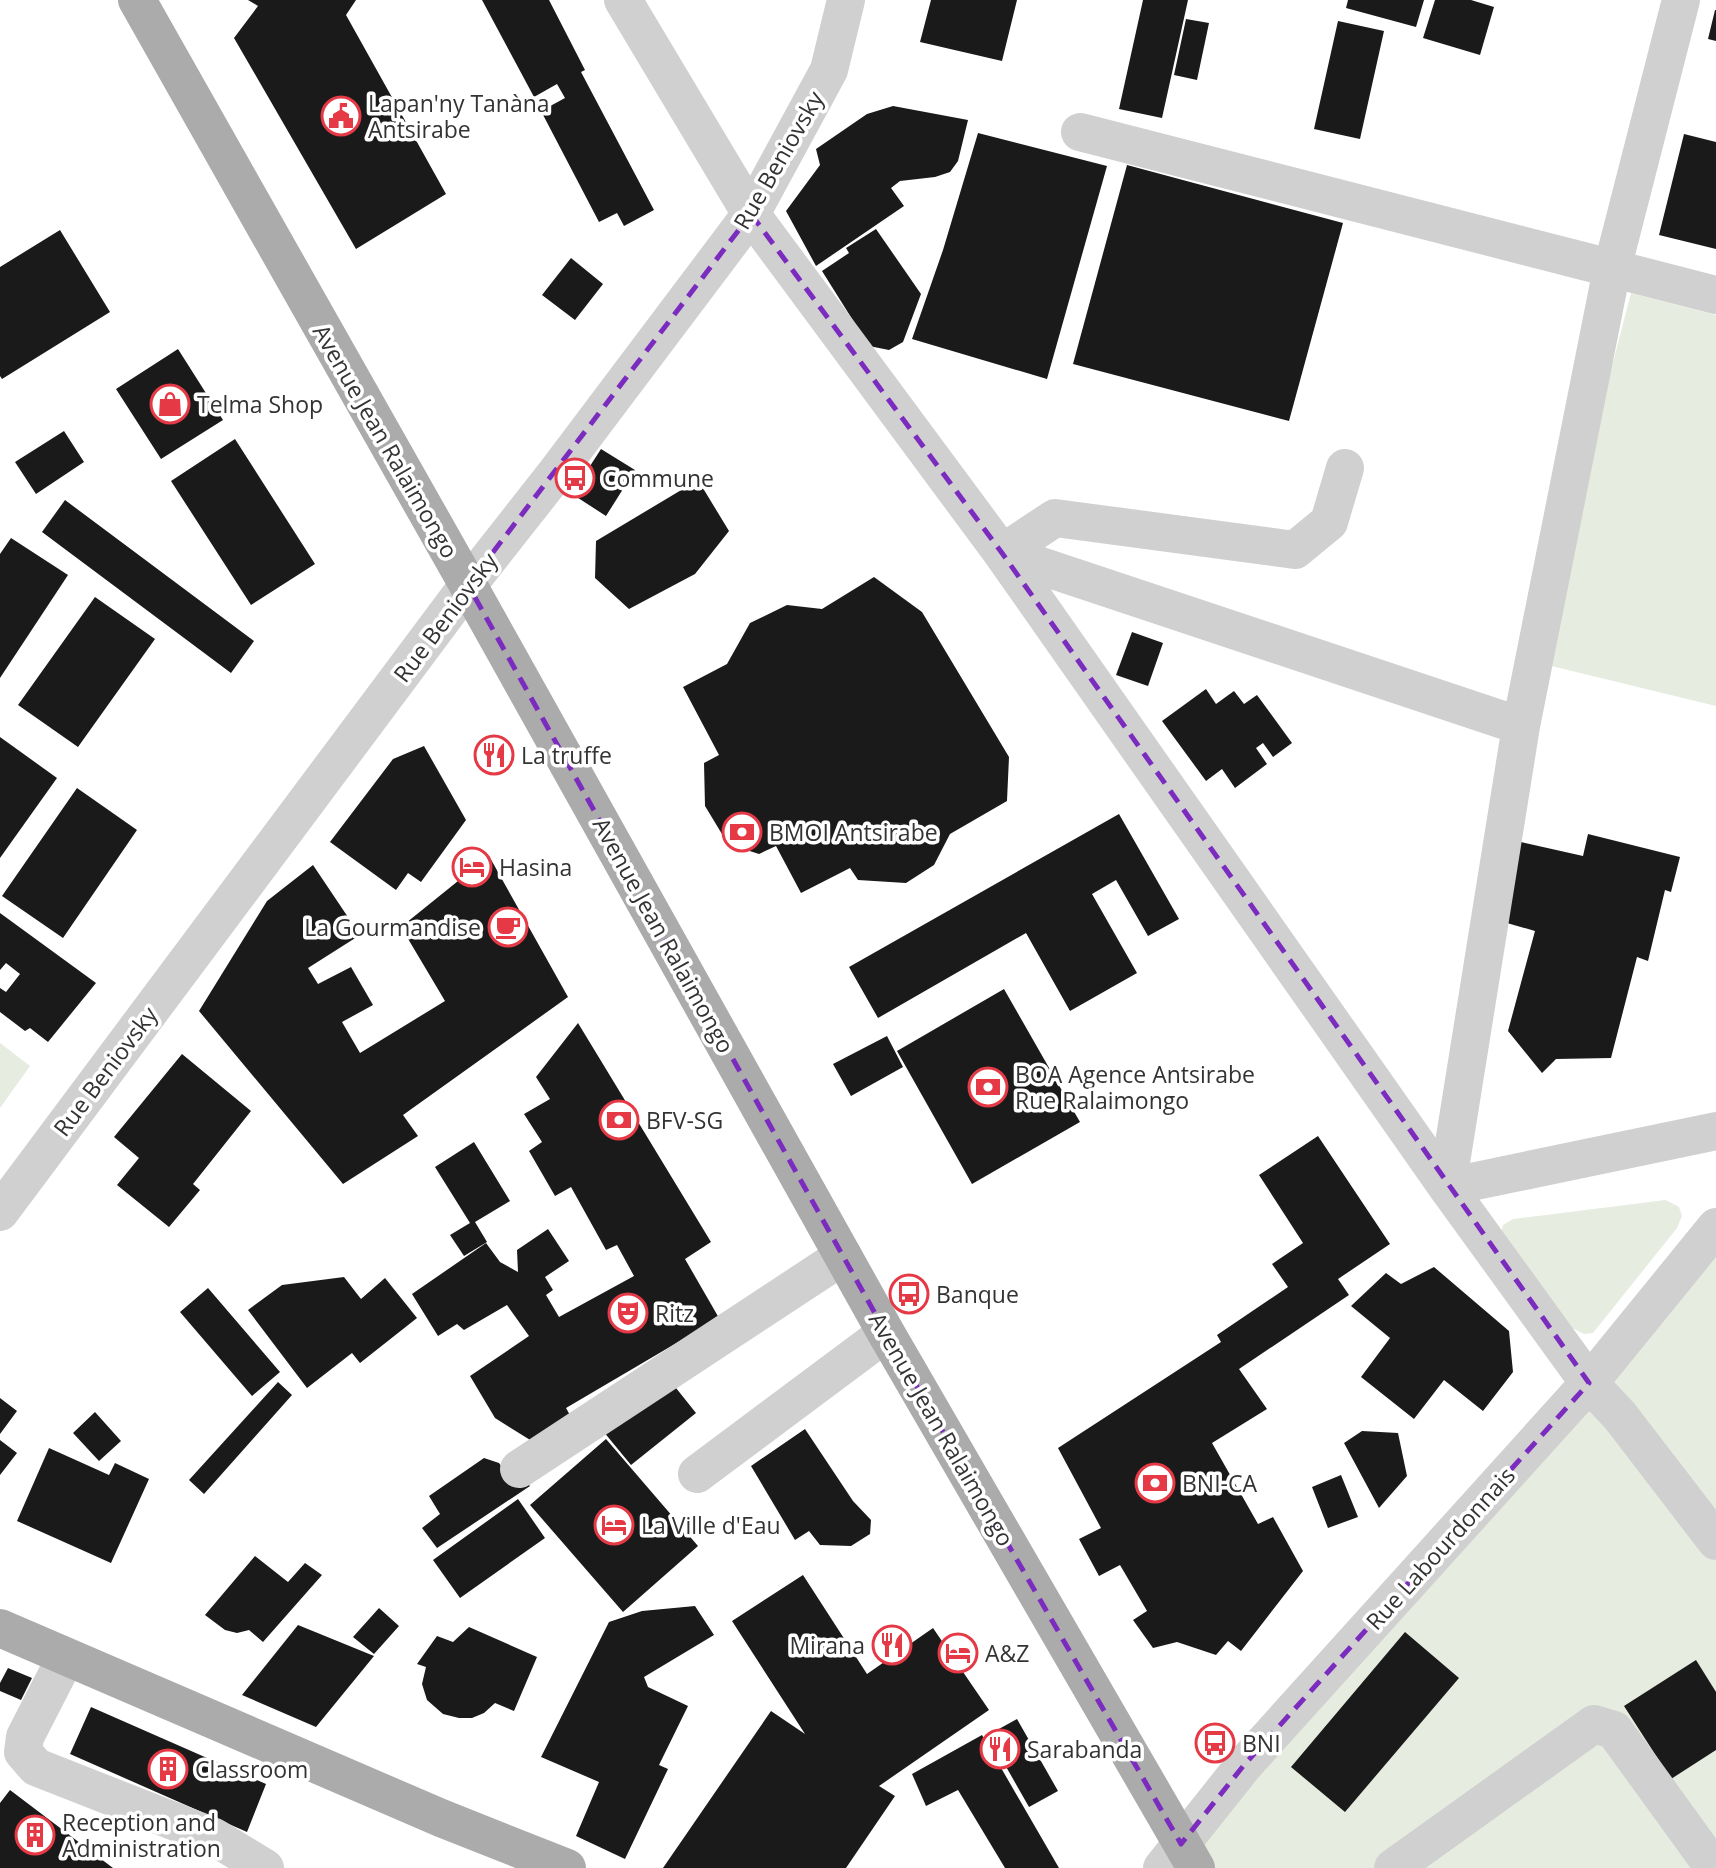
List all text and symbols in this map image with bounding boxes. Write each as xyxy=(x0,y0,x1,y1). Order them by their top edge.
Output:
street label: Rue Beniovsky xyxy=(725,85,831,235)
place label: Lapan'ny Tanàna Antsirabe xyxy=(368,87,550,145)
public building icon: Lapan'ny Tanàna Antsirabe xyxy=(320,95,362,137)
street label: Avenue Jean Ralaimongo xyxy=(306,318,466,564)
shop icon: Telma Shop xyxy=(149,383,191,425)
place label: Telma Shop xyxy=(197,388,323,420)
bus stop icon: Commune xyxy=(554,457,596,499)
place label: Commune xyxy=(602,462,714,494)
street label: Rue Beniovsky xyxy=(386,545,505,688)
restaurant icon: La truffe xyxy=(473,734,515,776)
place label: La truffe xyxy=(521,739,612,771)
street label: Avenue Jean Ralaimongo xyxy=(586,811,742,1059)
bank icon: BMOI Antsirabe xyxy=(721,811,763,853)
place label: BMOI Antsirabe xyxy=(769,816,938,848)
hotel icon: Hasina xyxy=(451,846,493,888)
place label: Hasina xyxy=(499,851,572,883)
cafe icon: La Gourmandise xyxy=(487,906,529,948)
place label: La Gourmandise xyxy=(304,911,481,943)
street label: Rue Beniovsky xyxy=(46,999,165,1142)
place label: BOA Agence Antsirabe Rue Ralaimongo xyxy=(1015,1058,1255,1116)
bank icon: BOA Agence Antsirabe Rue Ralaimongo xyxy=(967,1066,1009,1108)
bank icon: BFV-SG xyxy=(598,1099,640,1141)
place label: BFV-SG xyxy=(646,1104,723,1136)
bus stop icon: Banque xyxy=(888,1273,930,1315)
place label: Banque xyxy=(936,1278,1019,1310)
theatre icon: Ritz xyxy=(607,1292,649,1334)
place label: Ritz xyxy=(655,1297,694,1329)
street label: Avenue Jean Ralaimongo xyxy=(862,1306,1022,1552)
street label: Rue Labourdonnais xyxy=(1358,1460,1522,1636)
bank icon: BNI-CA xyxy=(1134,1462,1176,1504)
place label: BNI-CA xyxy=(1182,1467,1257,1499)
hotel icon: La Ville d'Eau xyxy=(593,1504,635,1546)
place label: La Ville d'Eau xyxy=(641,1509,781,1541)
restaurant icon: Mirana xyxy=(871,1624,913,1666)
place label: Mirana xyxy=(789,1629,865,1661)
hotel icon: A&Z xyxy=(937,1632,979,1674)
place label: A&Z xyxy=(985,1637,1029,1669)
bus stop icon: BNI xyxy=(1194,1722,1236,1764)
place label: BNI xyxy=(1242,1727,1281,1759)
restaurant icon: Sarabanda xyxy=(979,1728,1021,1770)
place label: Sarabanda xyxy=(1027,1733,1142,1765)
building icon: Classroom xyxy=(147,1748,189,1790)
place label: Classroom xyxy=(195,1753,308,1785)
place label: Reception and Administration xyxy=(62,1806,221,1864)
building icon: Reception and Administration xyxy=(14,1814,56,1856)

